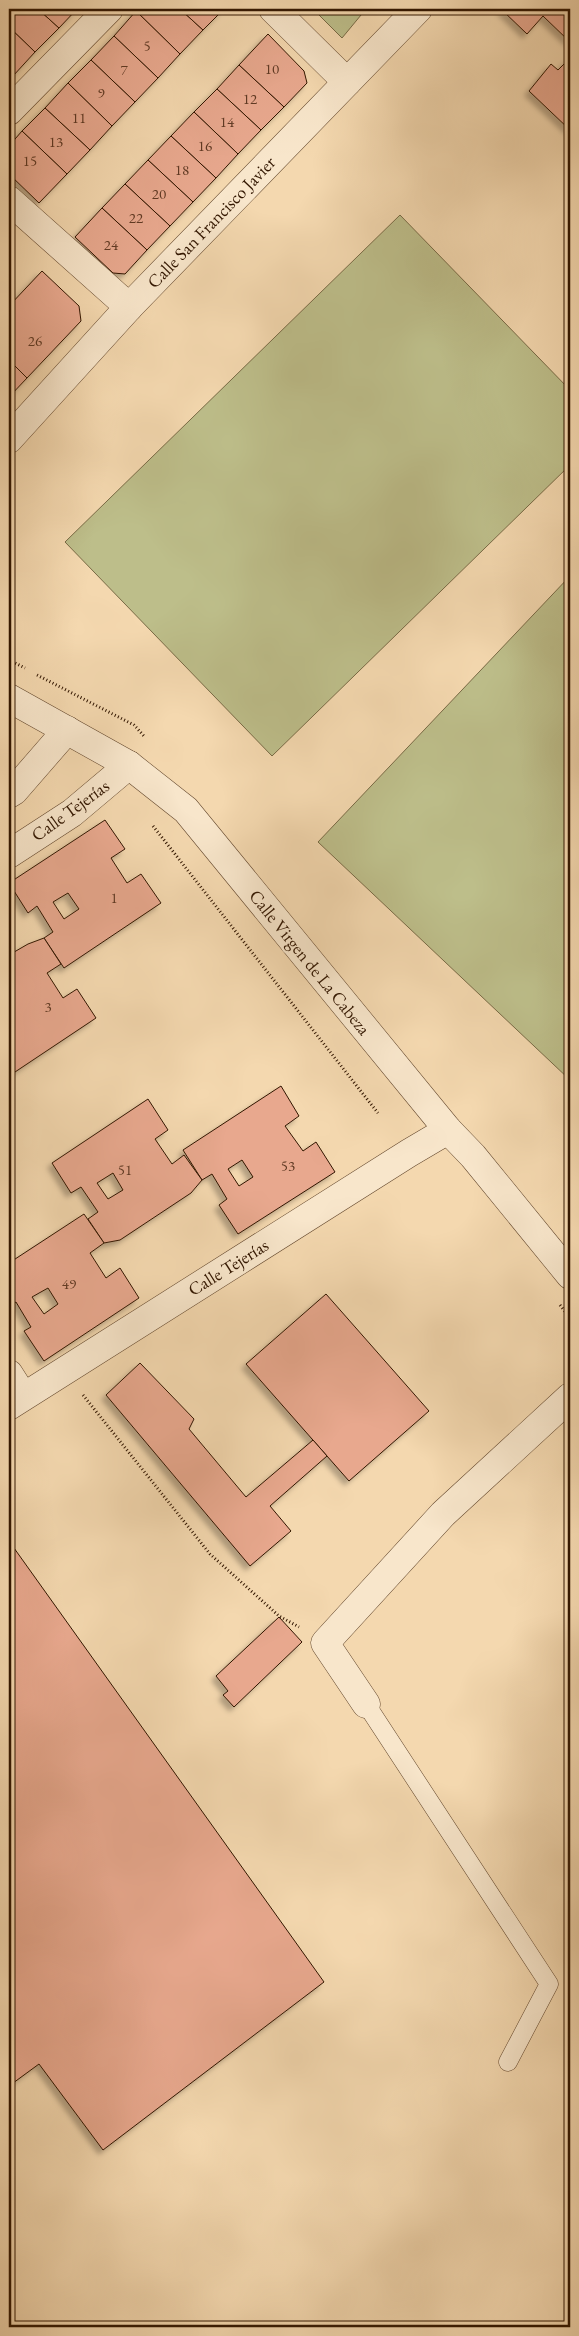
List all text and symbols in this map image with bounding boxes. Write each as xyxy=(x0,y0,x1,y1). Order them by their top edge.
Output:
house number: 5 xyxy=(143,36,151,55)
house number: 10 xyxy=(265,59,279,78)
house number: 7 xyxy=(120,60,128,79)
house number: 9 xyxy=(97,83,105,102)
house number: 12 xyxy=(243,89,258,108)
house number: 11 xyxy=(72,108,86,127)
house number: 14 xyxy=(220,112,235,131)
house number: 13 xyxy=(49,132,63,151)
house number: 16 xyxy=(198,136,212,155)
house number: 15 xyxy=(23,151,37,170)
street label: Calle San Francisco Javier xyxy=(142,151,280,293)
house number: 18 xyxy=(175,160,189,179)
house number: 20 xyxy=(152,184,166,203)
house number: 22 xyxy=(129,208,144,227)
house number: 24 xyxy=(104,235,119,254)
house number: 26 xyxy=(28,331,42,350)
street label: Calle Tejerías xyxy=(26,774,114,846)
street label: Calle Virgen de La Cabeza xyxy=(244,885,376,1040)
house number: 1 xyxy=(110,888,118,907)
house number: 3 xyxy=(44,997,52,1016)
house number: 53 xyxy=(281,1156,295,1175)
house number: 51 xyxy=(118,1160,132,1179)
street label: Calle Tejerías xyxy=(183,1233,273,1301)
house number: 49 xyxy=(62,1274,76,1293)

